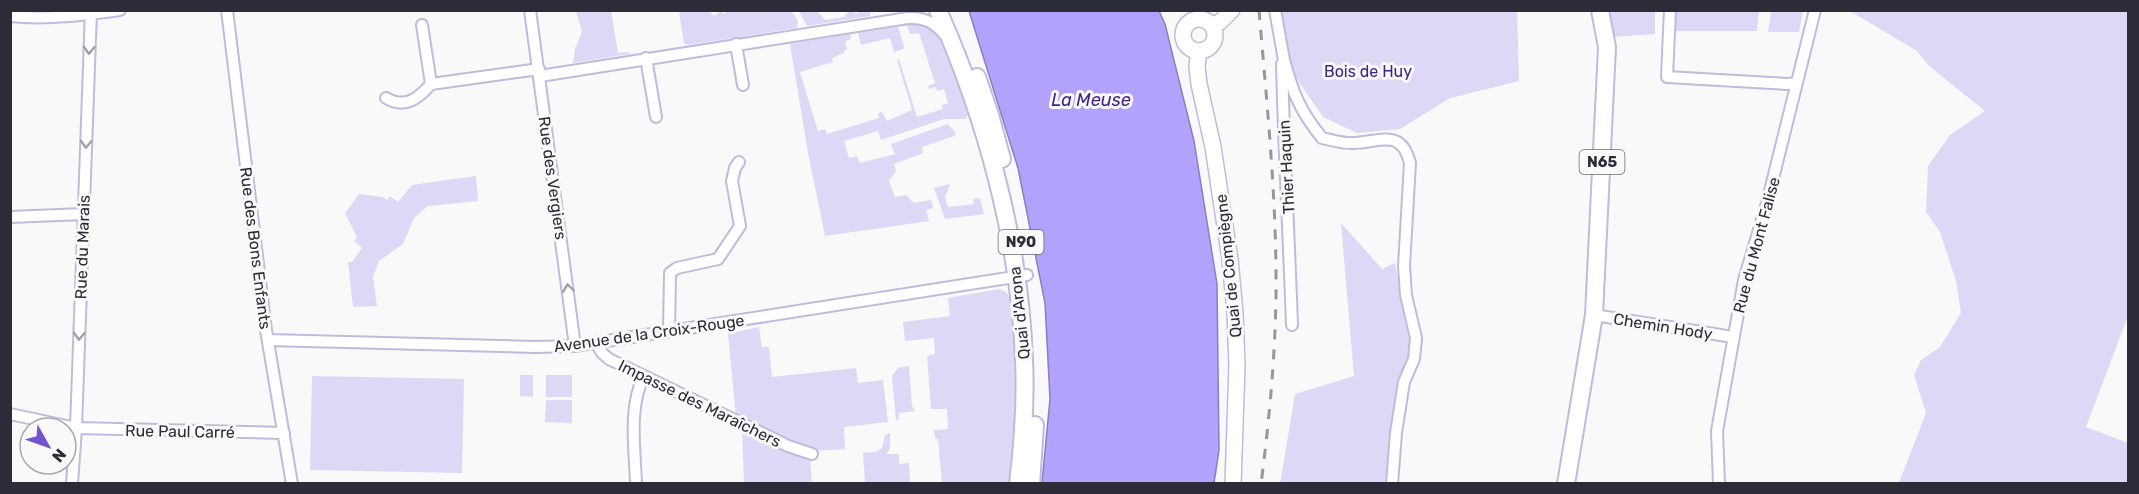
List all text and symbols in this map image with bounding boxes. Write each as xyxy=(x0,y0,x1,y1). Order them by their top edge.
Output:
one-way arrow xyxy=(83,46,96,55)
park label: Bois de Huy xyxy=(1324,62,1412,81)
water label: La Meuse xyxy=(1051,89,1131,111)
street label: Rue des Vergiers xyxy=(534,115,571,241)
street label: Thier Haquin xyxy=(1275,119,1298,214)
one-way arrow xyxy=(79,140,92,149)
road number: N65 xyxy=(1580,150,1624,174)
street label: Rue des Bons Enfants xyxy=(236,166,275,330)
street label: Rue du Mont Falise xyxy=(1729,175,1784,315)
street label: Quai de Compiègne xyxy=(1212,193,1245,339)
street label: Rue du Marais xyxy=(71,195,94,300)
road number: N90 xyxy=(998,230,1044,254)
street label: Quai d'Arona xyxy=(1005,266,1034,360)
one-way arrow xyxy=(562,284,575,293)
street label: Chemin Hody xyxy=(1612,309,1714,344)
street label: Avenue de la Croix-Rouge xyxy=(553,311,746,356)
one-way arrow xyxy=(73,331,86,340)
street label: Impasse des Maraîchers xyxy=(615,356,784,451)
north arrow xyxy=(18,416,78,476)
street label: Rue Paul Carré xyxy=(125,421,235,442)
text: N xyxy=(48,445,70,466)

